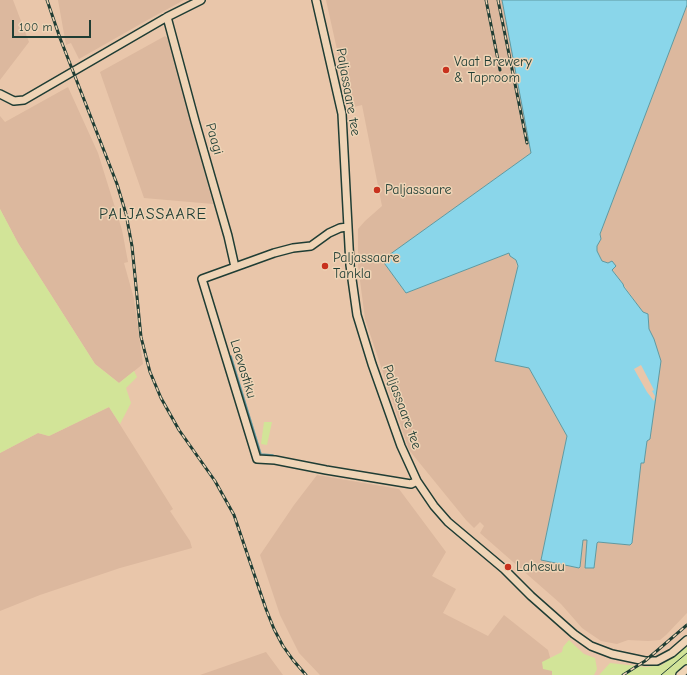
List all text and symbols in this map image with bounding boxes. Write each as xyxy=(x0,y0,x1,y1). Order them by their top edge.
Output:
scale bar xyxy=(14,12,93,38)
text: 100 m xyxy=(19,20,52,34)
street label: Paljassaare tee xyxy=(332,47,364,137)
place label: Vaat Brewery & Taproom xyxy=(454,54,532,86)
marker: Vaat Brewery & Taproom xyxy=(441,65,451,75)
street label: Paagi xyxy=(201,121,227,157)
place label: Paljassaare xyxy=(385,182,451,198)
marker: Paljassaare xyxy=(372,185,382,195)
district label: PALJASSAARE xyxy=(99,204,207,224)
place label: Paljassaare Tankla xyxy=(333,250,399,282)
marker: Paljassaare Tankla xyxy=(320,261,330,271)
street label: Laevastiku xyxy=(226,338,260,400)
street label: Paljassaare tee xyxy=(379,362,425,452)
place label: Lahesuu xyxy=(516,559,565,575)
marker: Lahesuu xyxy=(503,562,513,572)

